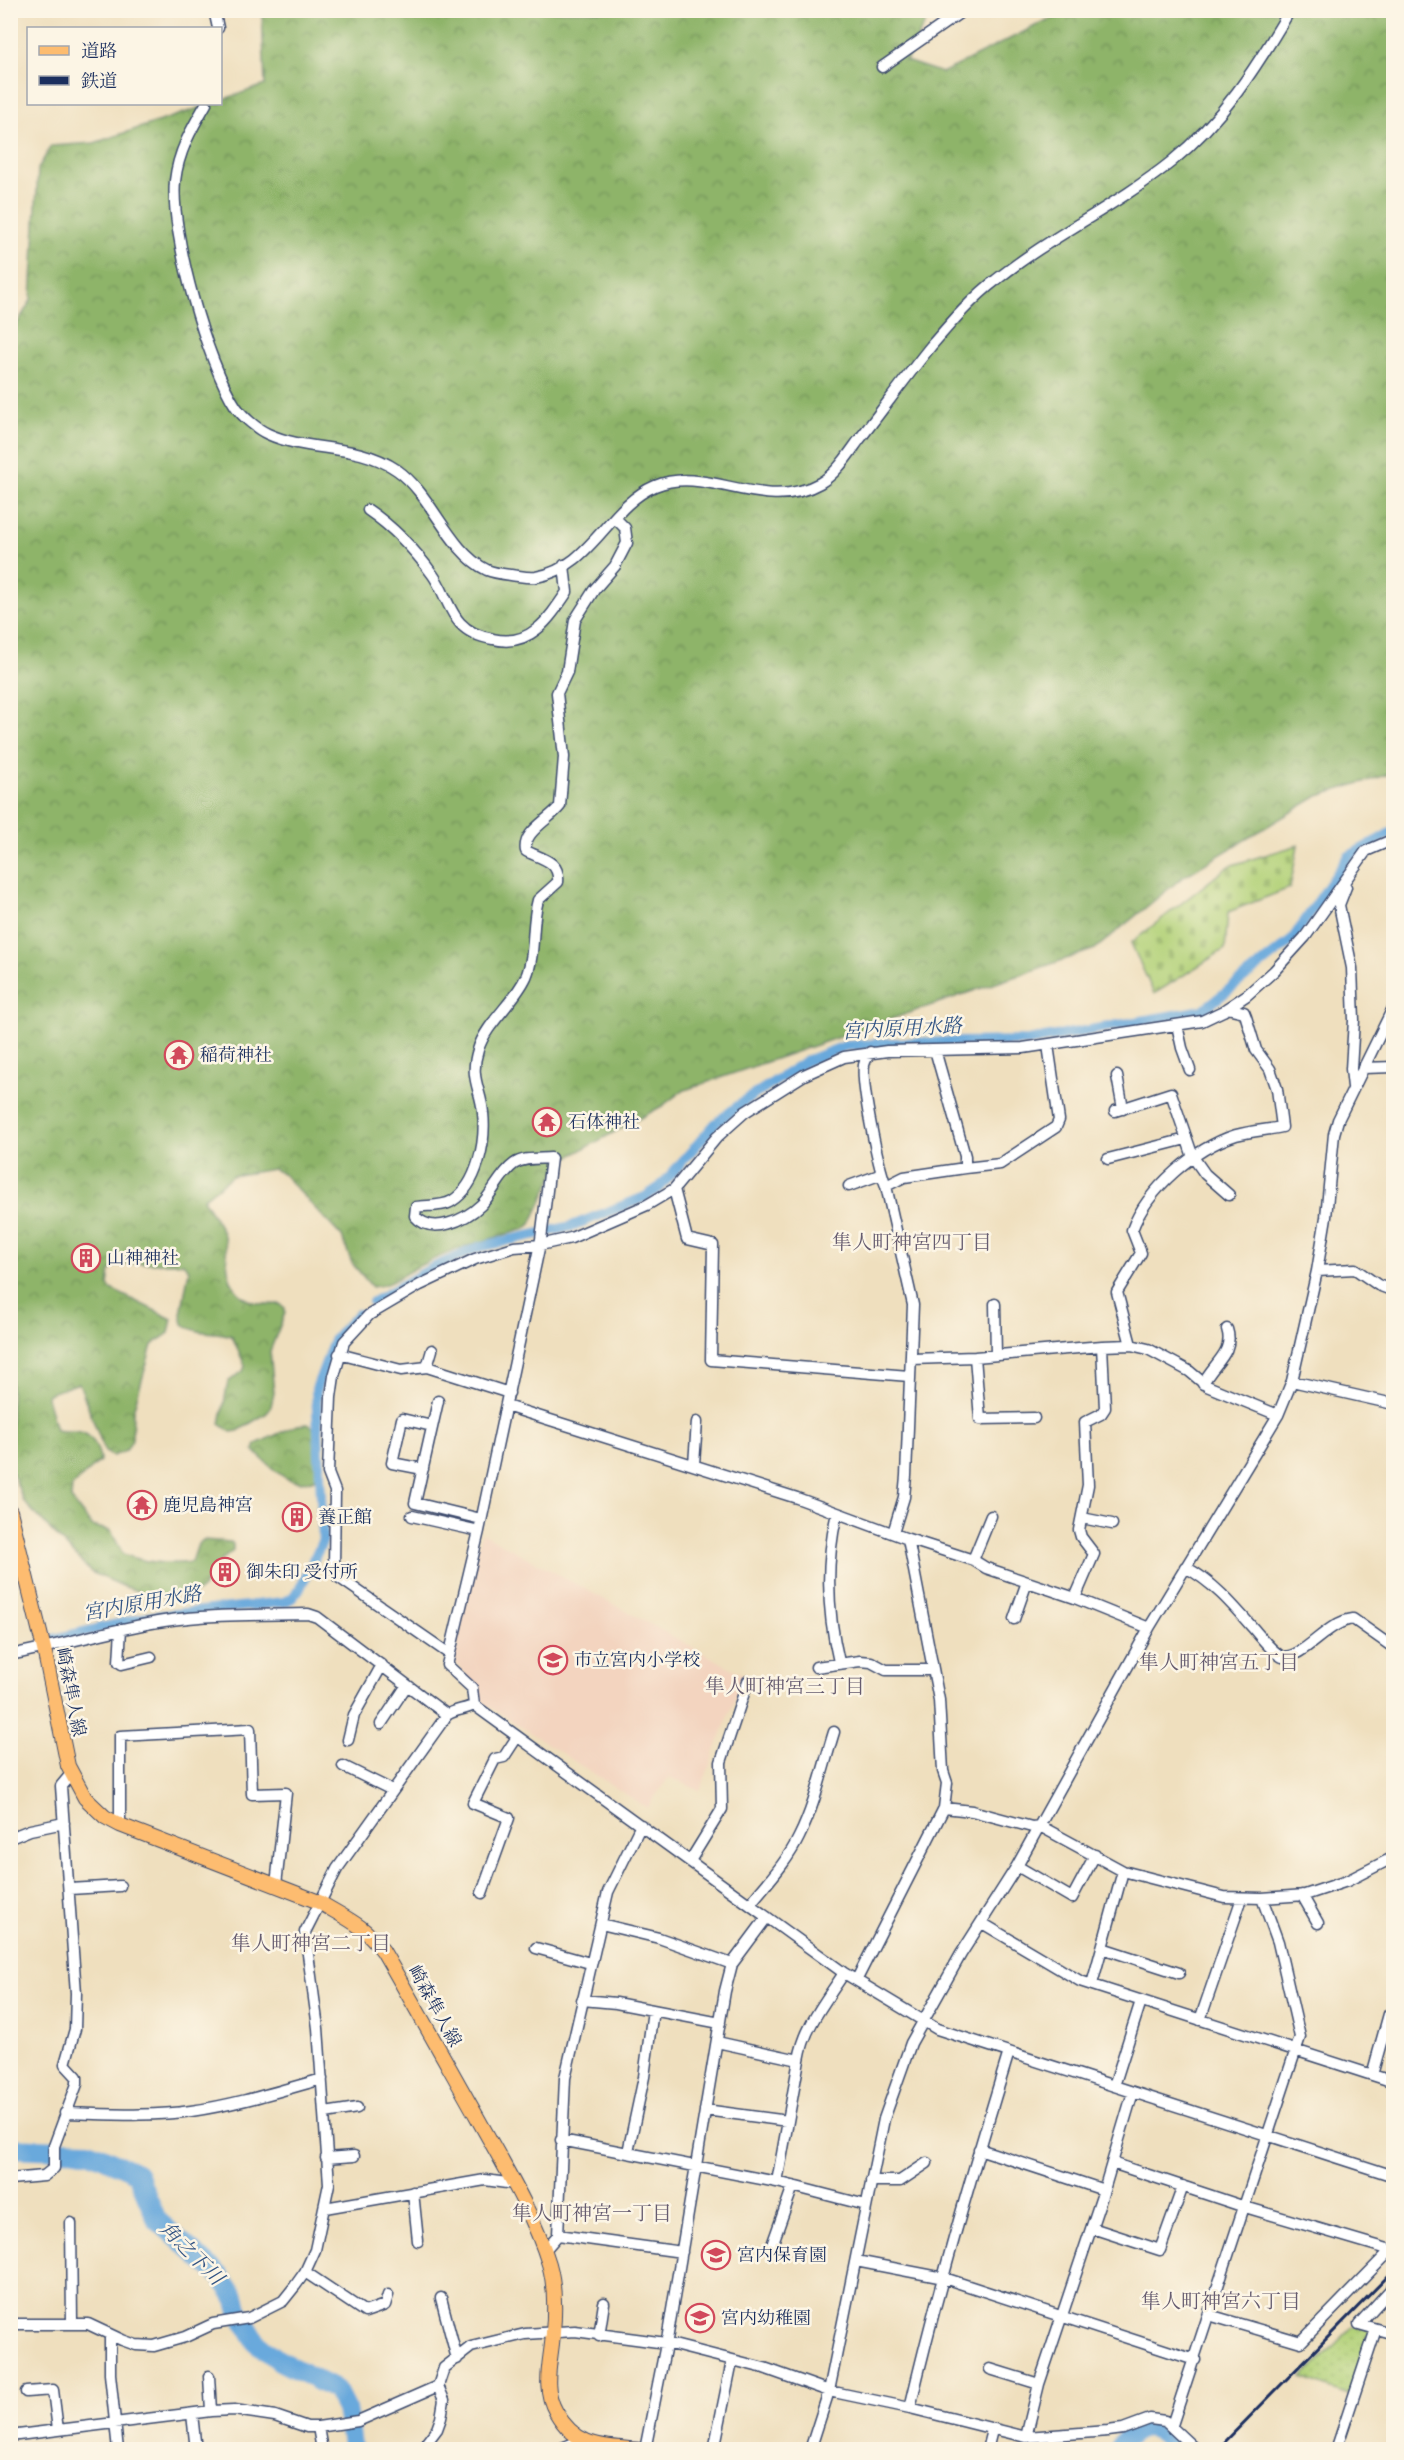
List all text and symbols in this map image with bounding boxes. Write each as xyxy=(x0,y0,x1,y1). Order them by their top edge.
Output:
legend xyxy=(27,27,222,105)
text: 道路 xyxy=(81,41,117,64)
text: 鉄道 xyxy=(81,71,117,94)
water label: 宮内原用水路 xyxy=(842,1014,965,1045)
temple icon: 稲荷神社 xyxy=(163,1039,195,1071)
place label: 稲荷神社 xyxy=(200,1045,272,1068)
temple icon: 石体神社 xyxy=(531,1106,563,1138)
place label: 石体神社 xyxy=(568,1112,640,1135)
district label: 隼人町神宮四丁目 xyxy=(832,1231,992,1256)
building icon: 山神神社 xyxy=(70,1242,102,1274)
place label: 山神神社 xyxy=(107,1248,179,1271)
temple icon: 鹿児島神宮 xyxy=(126,1489,158,1521)
place label: 鹿児島神宮 xyxy=(163,1495,253,1518)
building icon: 養正館 xyxy=(281,1501,313,1533)
place label: 養正館 xyxy=(318,1507,372,1530)
building icon: 御朱印 受付所 xyxy=(209,1556,241,1588)
place label: 御朱印 受付所 xyxy=(246,1562,358,1585)
water label: 宮内原用水路 xyxy=(81,1581,205,1627)
school or university icon: 市立宮内小学校 xyxy=(537,1644,569,1676)
street label: 崎森隼人線 xyxy=(50,1646,89,1739)
place label: 市立宮内小学校 xyxy=(574,1650,700,1673)
district label: 隼人町神宮五丁目 xyxy=(1139,1651,1299,1676)
district label: 隼人町神宮三丁目 xyxy=(705,1675,865,1700)
district label: 隼人町神宮二丁目 xyxy=(231,1932,391,1957)
street label: 崎森隼人線 xyxy=(402,1962,466,2052)
district label: 隼人町神宮一丁目 xyxy=(512,2202,672,2227)
water label: 角之下川 xyxy=(154,2217,229,2293)
school or university icon: 宮内保育園 xyxy=(700,2239,732,2271)
place label: 宮内保育園 xyxy=(737,2245,827,2268)
district label: 隼人町神宮六丁目 xyxy=(1141,2290,1301,2315)
school or university icon: 宮内幼稚園 xyxy=(684,2302,716,2334)
place label: 宮内幼稚園 xyxy=(721,2308,811,2331)

